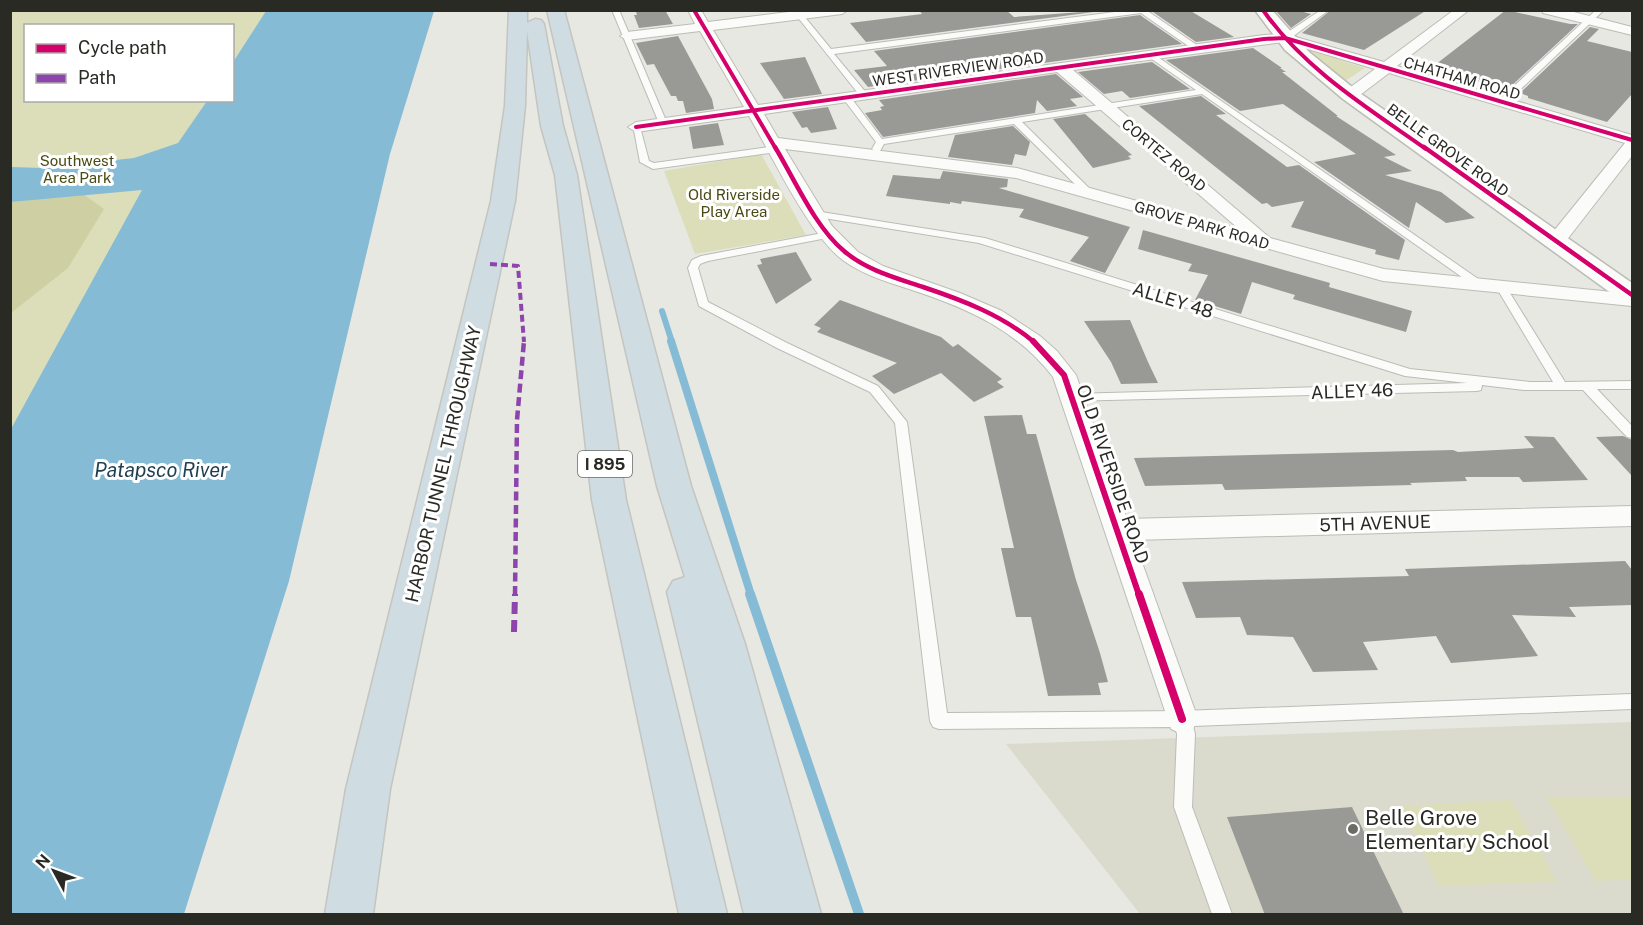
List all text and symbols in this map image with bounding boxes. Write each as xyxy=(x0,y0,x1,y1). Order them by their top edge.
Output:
legend xyxy=(24,24,234,102)
text: Cycle path xyxy=(78,37,167,58)
street label: WEST RIVERVIEW ROAD xyxy=(871,49,1045,89)
street label: CHATHAM ROAD xyxy=(1402,53,1522,103)
text: Path xyxy=(78,67,116,88)
street label: BELLE GROVE ROAD xyxy=(1384,100,1512,200)
street label: CORTEZ ROAD xyxy=(1119,115,1209,195)
park label: Southwest Area Park xyxy=(40,152,115,186)
park label: Old Riverside Play Area xyxy=(688,186,780,220)
street label: GROVE PARK ROAD xyxy=(1133,198,1271,252)
street label: ALLEY 48 xyxy=(1130,278,1216,322)
street label: HARBOR TUNNEL THROUGHWAY xyxy=(401,323,485,604)
street label: ALLEY 46 xyxy=(1310,379,1394,403)
street label: OLD RIVERSIDE ROAD xyxy=(1072,382,1154,566)
road number: I 895 xyxy=(578,451,632,477)
water label: Patapsco River xyxy=(94,458,228,482)
street label: 5TH AVENUE xyxy=(1319,511,1431,535)
place label: Belle Grove Elementary School xyxy=(1365,805,1549,854)
marker: Belle Grove Elementary School xyxy=(1346,822,1360,836)
north arrow xyxy=(24,841,84,901)
text: N xyxy=(32,851,54,872)

